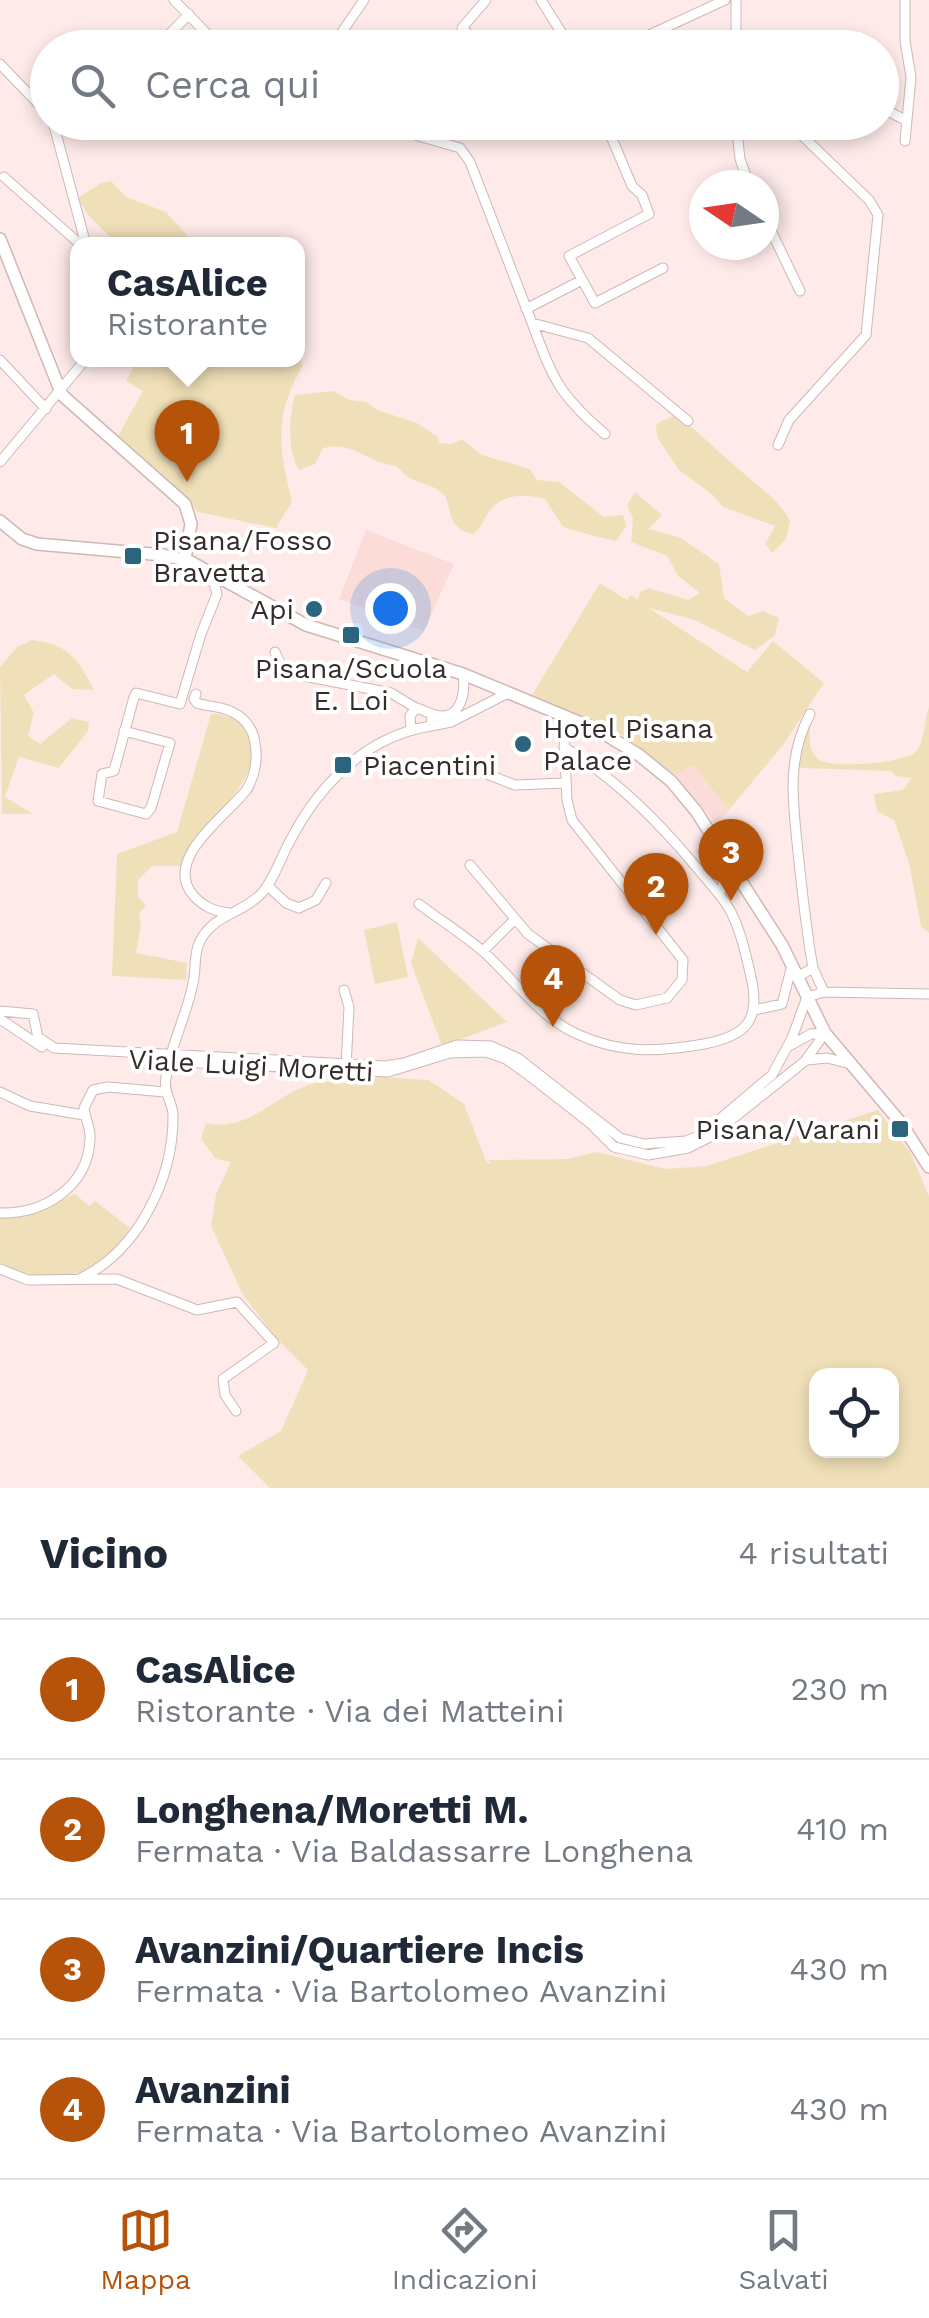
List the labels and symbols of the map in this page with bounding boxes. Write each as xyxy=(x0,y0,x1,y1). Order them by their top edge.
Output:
north arrow xyxy=(689,170,779,260)
pin: 1 xyxy=(154,400,220,482)
place label: Pisana/Fosso Bravetta xyxy=(153,524,332,589)
marker: Pisana/Fosso Bravetta xyxy=(122,545,144,567)
your location xyxy=(365,583,416,634)
place label: Api xyxy=(251,593,294,626)
marker: Api xyxy=(303,598,325,620)
marker: Pisana/Scuola E. Loi xyxy=(340,624,362,646)
place label: Pisana/Scuola E. Loi xyxy=(255,652,447,717)
place label: Hotel Pisana Palace xyxy=(543,712,713,777)
marker: Hotel Pisana Palace xyxy=(512,733,534,755)
place label: Piacentini xyxy=(363,749,496,782)
marker: Piacentini xyxy=(332,754,354,776)
pin: 3 xyxy=(698,818,764,901)
pin: 2 xyxy=(624,852,688,935)
pin: 4 xyxy=(520,944,586,1027)
street label: Viale Luigi Moretti xyxy=(128,1043,374,1088)
place label: Pisana/Varani xyxy=(695,1113,880,1146)
marker: Pisana/Varani xyxy=(889,1118,911,1140)

